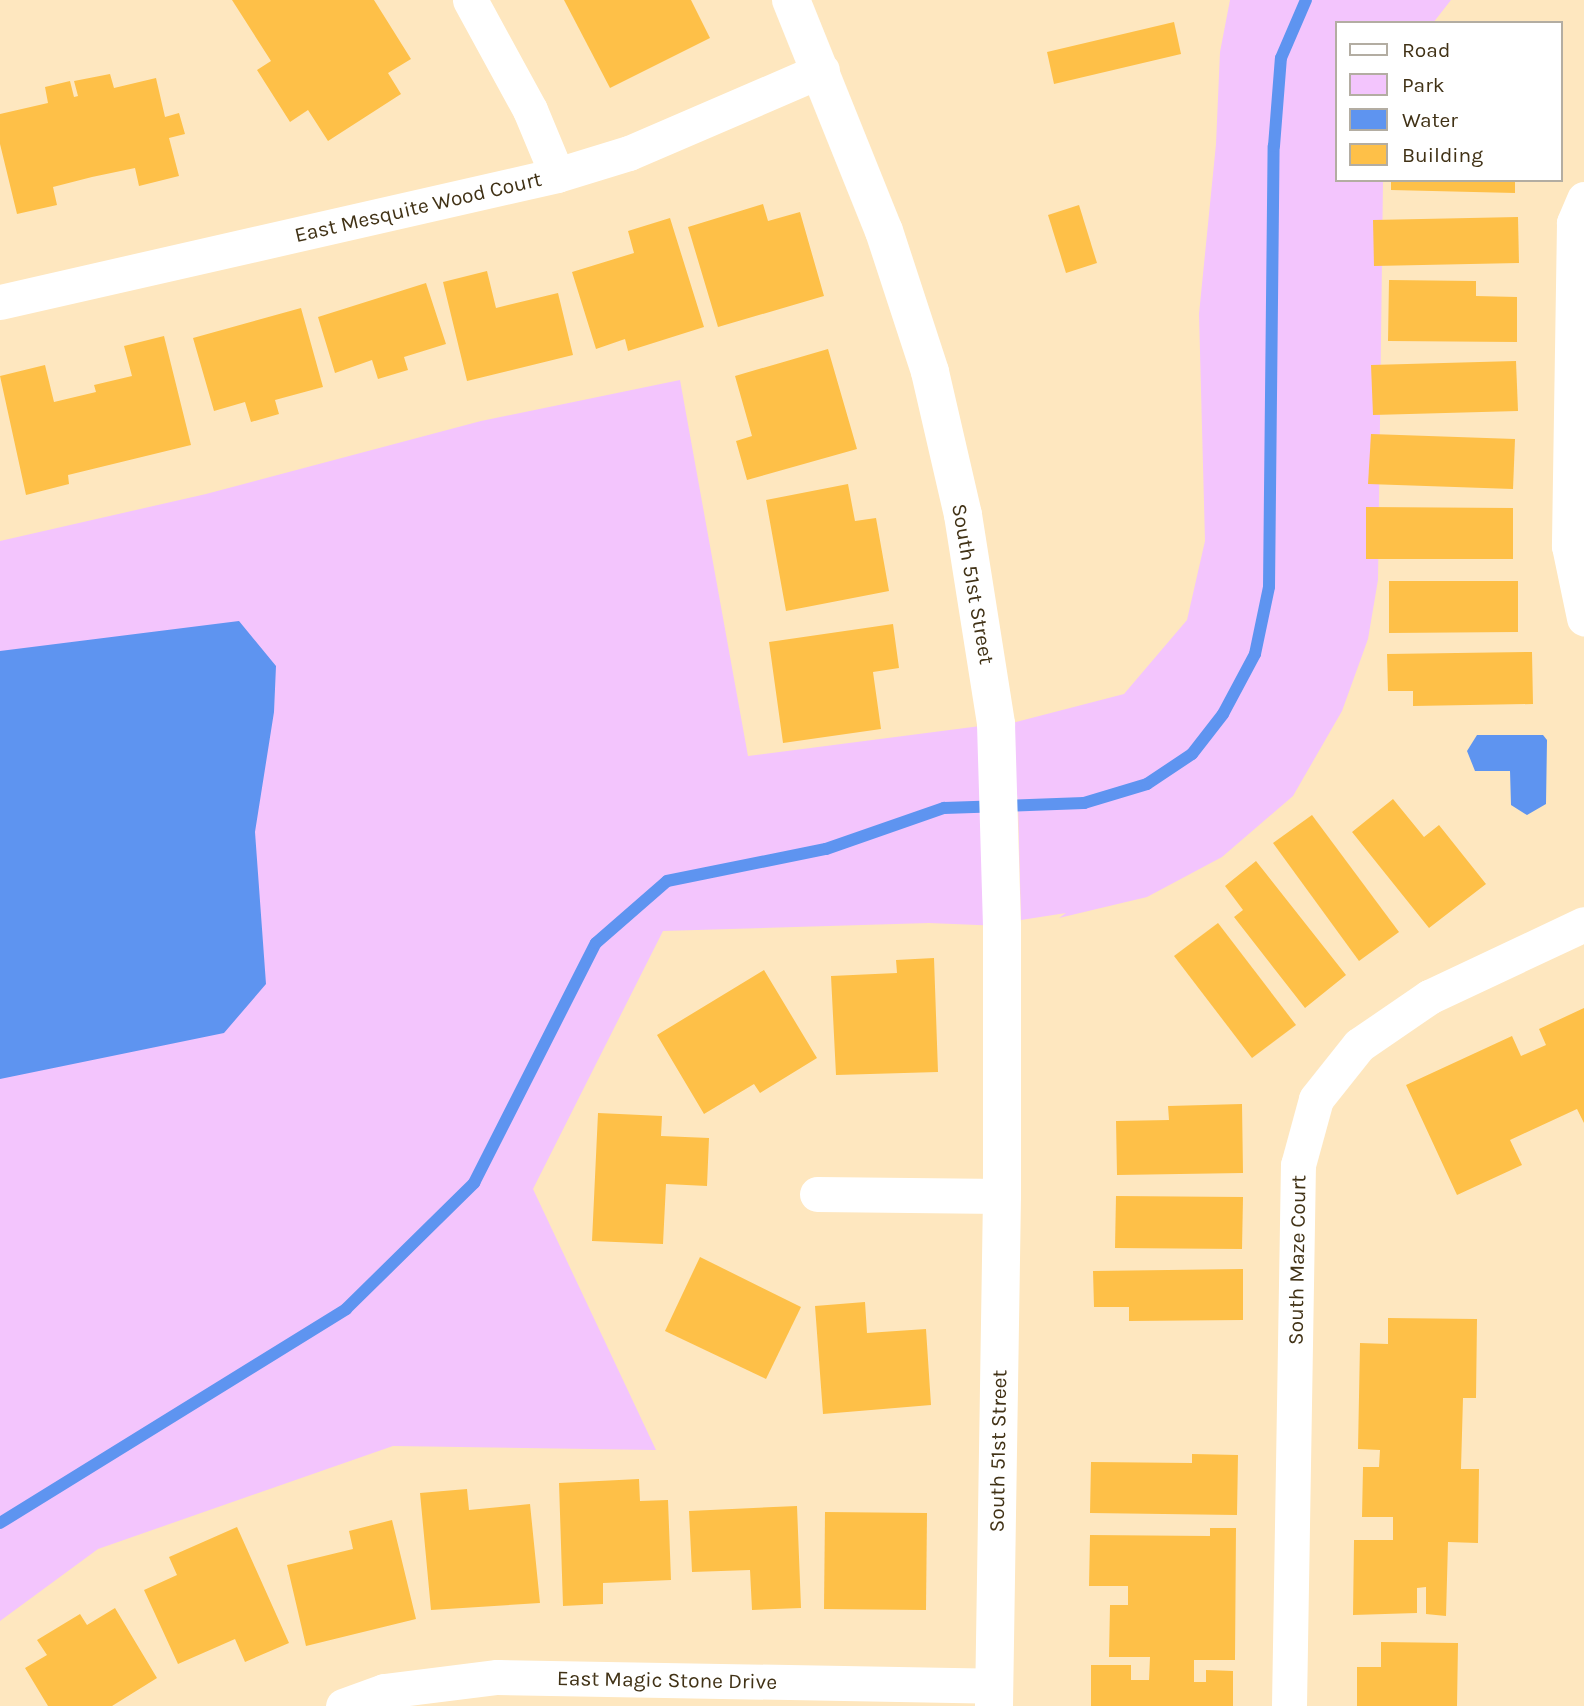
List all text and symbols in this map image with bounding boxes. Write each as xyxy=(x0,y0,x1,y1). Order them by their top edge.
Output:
legend xyxy=(1336,21,1563,182)
text: Road xyxy=(1402,38,1450,62)
text: Park xyxy=(1402,73,1445,97)
text: Water xyxy=(1402,108,1458,132)
text: Building xyxy=(1402,143,1483,167)
street label: East Mesquite Wood Court xyxy=(292,166,544,248)
street label: South 51st Street xyxy=(946,502,1000,666)
street label: South Maze Court xyxy=(1283,1175,1311,1345)
street label: South 51st Street xyxy=(984,1369,1012,1533)
street label: East Magic Stone Drive xyxy=(557,1665,777,1695)

